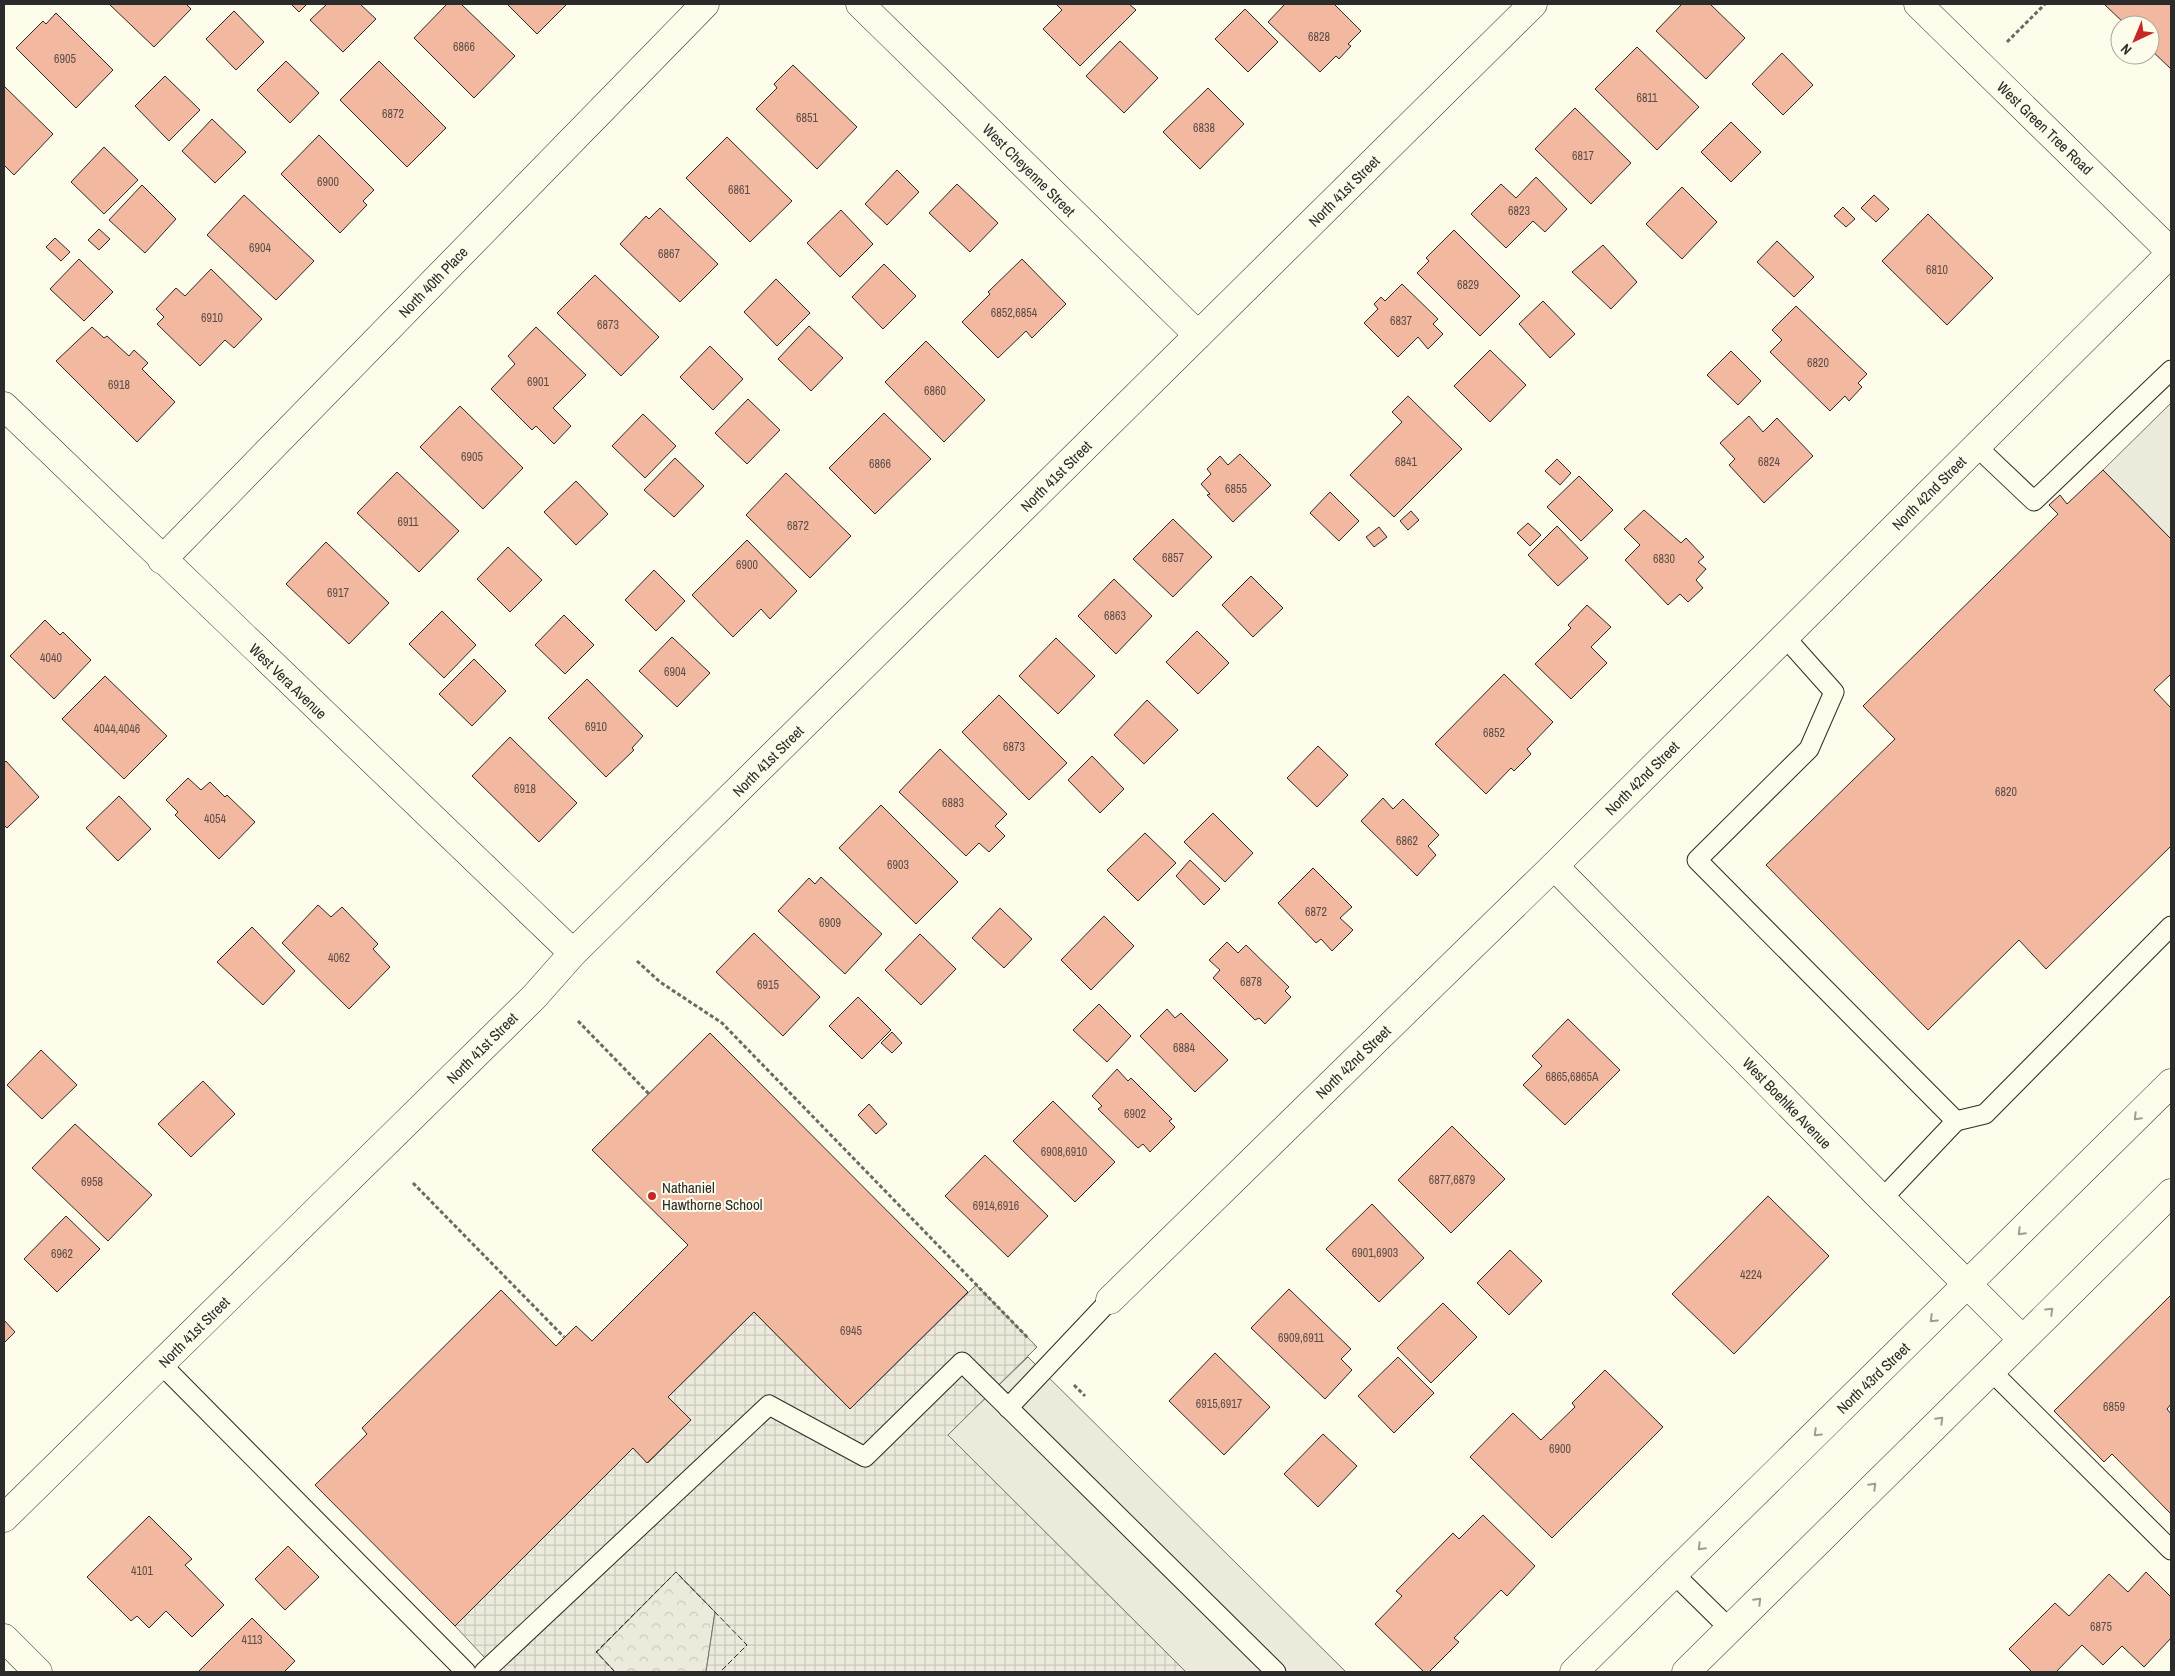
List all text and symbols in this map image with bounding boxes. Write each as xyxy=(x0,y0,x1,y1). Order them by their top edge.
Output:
north arrow xyxy=(2110,15,2160,65)
house number: 6828 xyxy=(1308,29,1330,45)
house number: 6866 xyxy=(453,39,475,55)
text: N xyxy=(2117,40,2135,59)
house number: 6905 xyxy=(54,51,76,67)
street label: West Green Tree Road xyxy=(1992,77,2098,179)
house number: 6811 xyxy=(1636,90,1658,106)
house number: 6872 xyxy=(382,106,404,122)
house number: 6851 xyxy=(796,110,818,126)
street label: West Cheyenne Street xyxy=(978,119,1081,222)
house number: 6838 xyxy=(1193,120,1215,136)
house number: 6817 xyxy=(1572,148,1594,164)
street label: North 41st Street xyxy=(1304,150,1385,231)
house number: 6900 xyxy=(317,174,339,190)
house number: 6861 xyxy=(728,182,750,198)
house number: 6823 xyxy=(1508,203,1530,219)
house number: 6904 xyxy=(249,240,271,256)
street label: North 40th Place xyxy=(394,242,472,322)
house number: 6867 xyxy=(658,246,680,262)
house number: 6810 xyxy=(1926,262,1948,278)
house number: 6829 xyxy=(1457,277,1479,293)
house number: 6852,6854 xyxy=(991,305,1038,321)
house number: 6910 xyxy=(201,310,223,326)
house number: 6837 xyxy=(1390,313,1412,329)
house number: 6873 xyxy=(597,317,619,333)
house number: 6820 xyxy=(1807,355,1829,371)
house number: 6901 xyxy=(527,374,549,390)
house number: 6918 xyxy=(108,377,130,393)
house number: 6860 xyxy=(924,383,946,399)
street label: North 41st Street xyxy=(1016,435,1097,516)
house number: 6905 xyxy=(461,449,483,465)
street label: North 42nd Street xyxy=(1887,451,1971,535)
house number: 6841 xyxy=(1395,454,1417,470)
house number: 6824 xyxy=(1758,454,1780,470)
house number: 6866 xyxy=(869,456,891,472)
house number: 6855 xyxy=(1225,481,1247,497)
house number: 6911 xyxy=(397,514,419,530)
house number: 6872 xyxy=(787,518,809,534)
house number: 6857 xyxy=(1162,550,1184,566)
house number: 6830 xyxy=(1653,551,1675,567)
house number: 6900 xyxy=(736,557,758,573)
house number: 6917 xyxy=(327,585,349,601)
house number: 6863 xyxy=(1104,608,1126,624)
street label: West Vera Avenue xyxy=(244,638,332,724)
house number: 4040 xyxy=(40,650,62,666)
house number: 6904 xyxy=(664,664,686,680)
house number: 6910 xyxy=(585,719,607,735)
street label: North 41st Street xyxy=(728,720,809,801)
house number: 4044,4046 xyxy=(94,721,140,737)
house number: 6852 xyxy=(1483,725,1505,741)
street label: North 42nd Street xyxy=(1600,736,1684,820)
house number: 6873 xyxy=(1003,739,1025,755)
house number: 6918 xyxy=(514,781,536,797)
house number: 6820 xyxy=(1995,784,2017,800)
house number: 6883 xyxy=(942,795,964,811)
house number: 4054 xyxy=(204,811,226,827)
house number: 6862 xyxy=(1396,833,1418,849)
house number: 6903 xyxy=(887,857,909,873)
house number: 6872 xyxy=(1305,904,1327,920)
house number: 6909 xyxy=(819,915,841,931)
house number: 4062 xyxy=(328,950,350,966)
house number: 6878 xyxy=(1240,974,1262,990)
house number: 6915 xyxy=(757,977,779,993)
street label: North 41st Street xyxy=(442,1007,523,1088)
street label: North 42nd Street xyxy=(1311,1020,1396,1103)
house number: 6884 xyxy=(1173,1040,1195,1056)
street label: West Boehlke Avenue xyxy=(1738,1053,1836,1154)
house number: 6865,6865A xyxy=(1545,1069,1599,1085)
house number: 6902 xyxy=(1124,1106,1146,1122)
one-way arrow xyxy=(2133,1112,2142,1121)
house number: 6908,6910 xyxy=(1041,1144,1087,1160)
house number: 6877,6879 xyxy=(1429,1172,1475,1188)
house number: 6958 xyxy=(81,1174,103,1190)
place label: Nathaniel Hawthorne School xyxy=(662,1177,763,1215)
marker: Nathaniel Hawthorne School xyxy=(646,1190,658,1202)
house number: 6914,6916 xyxy=(973,1198,1019,1214)
one-way arrow xyxy=(2018,1226,2027,1235)
house number: 6901,6903 xyxy=(1352,1245,1398,1261)
house number: 6962 xyxy=(51,1246,73,1262)
house number: 4224 xyxy=(1740,1267,1762,1283)
street label: North 41st Street xyxy=(154,1291,235,1372)
one-way arrow xyxy=(2044,1308,2053,1317)
one-way arrow xyxy=(1930,1313,1939,1322)
house number: 6945 xyxy=(840,1323,862,1339)
house number: 6909,6911 xyxy=(1278,1330,1324,1346)
street label: North 43rd Street xyxy=(1832,1337,1915,1418)
house number: 6915,6917 xyxy=(1196,1396,1243,1412)
house number: 6859 xyxy=(2103,1399,2125,1415)
one-way arrow xyxy=(1934,1417,1943,1426)
one-way arrow xyxy=(1814,1427,1823,1436)
house number: 6900 xyxy=(1549,1441,1571,1457)
one-way arrow xyxy=(1867,1483,1876,1492)
one-way arrow xyxy=(1698,1541,1707,1550)
house number: 4101 xyxy=(131,1563,153,1579)
one-way arrow xyxy=(1752,1598,1761,1607)
house number: 6875 xyxy=(2090,1619,2112,1635)
house number: 4113 xyxy=(241,1632,263,1648)

